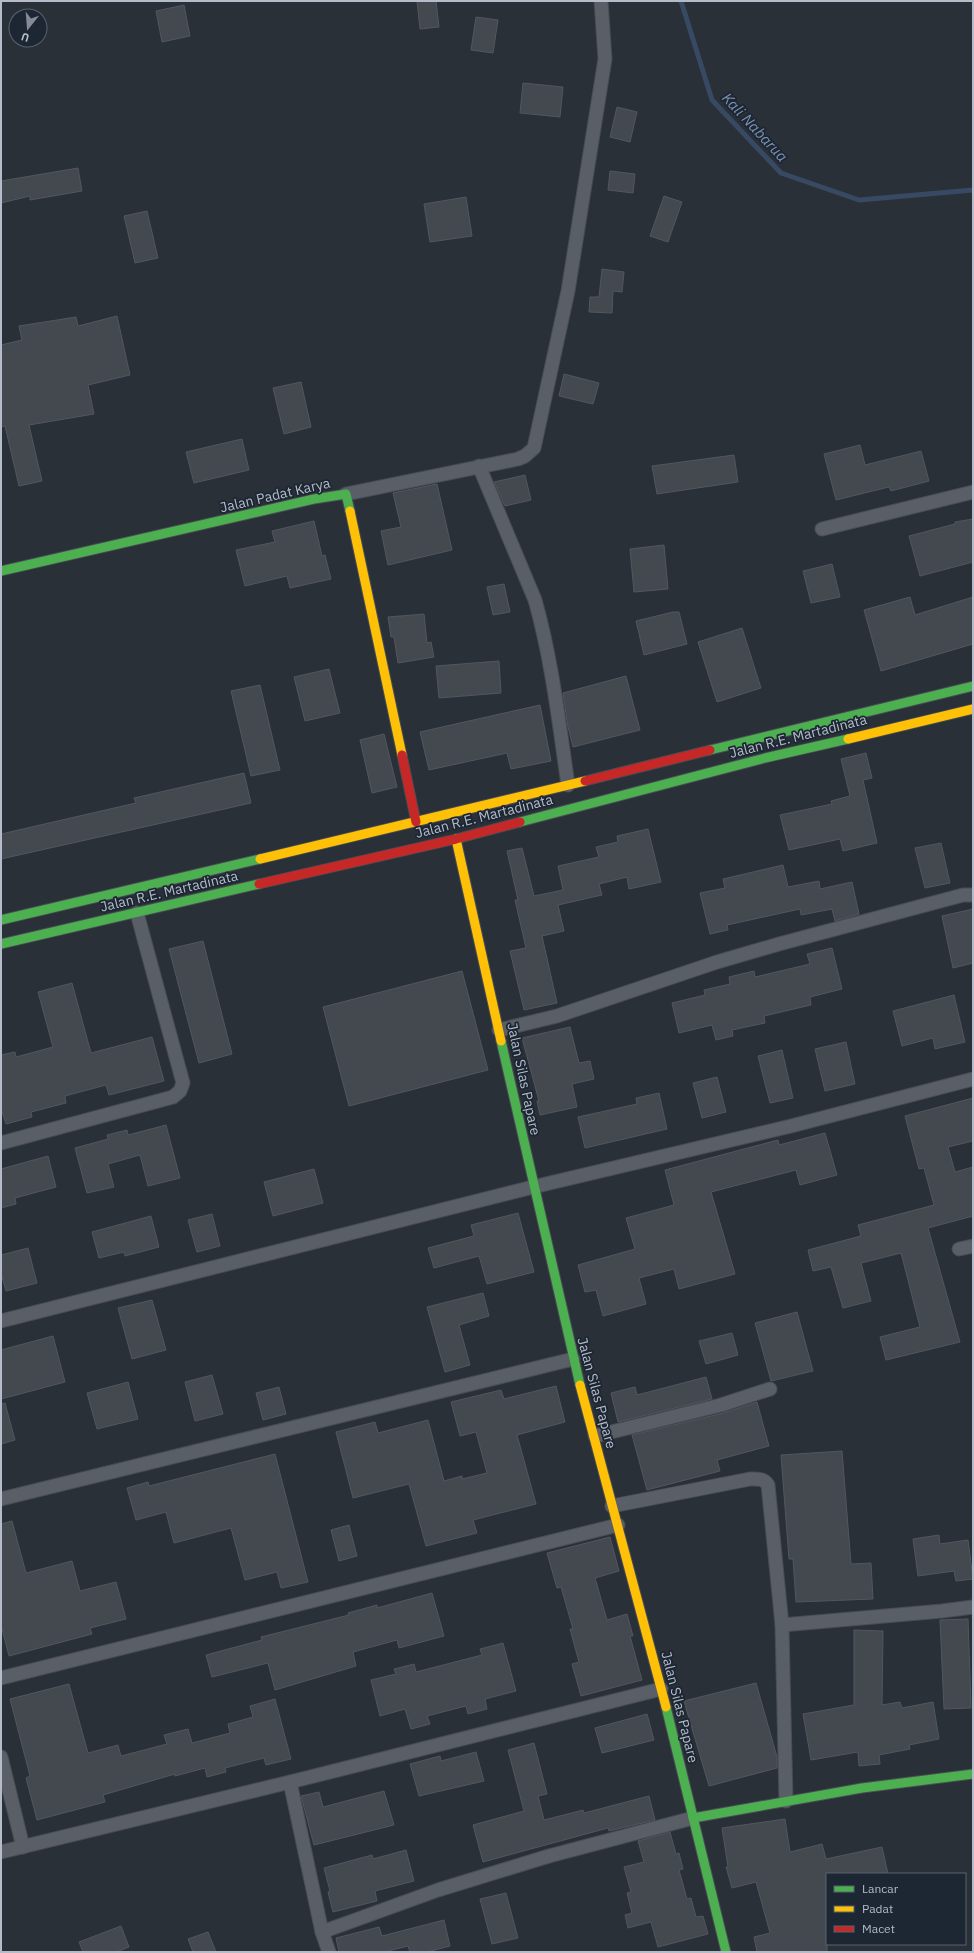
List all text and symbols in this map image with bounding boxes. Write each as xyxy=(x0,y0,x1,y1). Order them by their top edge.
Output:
north arrow xyxy=(8,8,48,48)
text: U xyxy=(19,30,31,45)
water label: Kali Nabarua xyxy=(718,88,792,166)
street label: Jalan Padat Karya xyxy=(218,473,332,516)
street label: Jalan R.E. Martadinata xyxy=(727,710,869,762)
street label: Jalan R.E. Martadinata xyxy=(413,790,555,842)
street label: Jalan R.E. Martadinata xyxy=(98,866,240,916)
street label: Jalan Silas Papare xyxy=(503,1021,545,1137)
street label: Jalan Silas Papare xyxy=(574,1335,621,1451)
street label: Jalan Silas Papare xyxy=(657,1649,703,1765)
legend xyxy=(826,1873,966,1945)
text: Lancar xyxy=(862,1881,899,1896)
text: Padat xyxy=(862,1901,893,1916)
text: Macet xyxy=(862,1921,895,1936)

